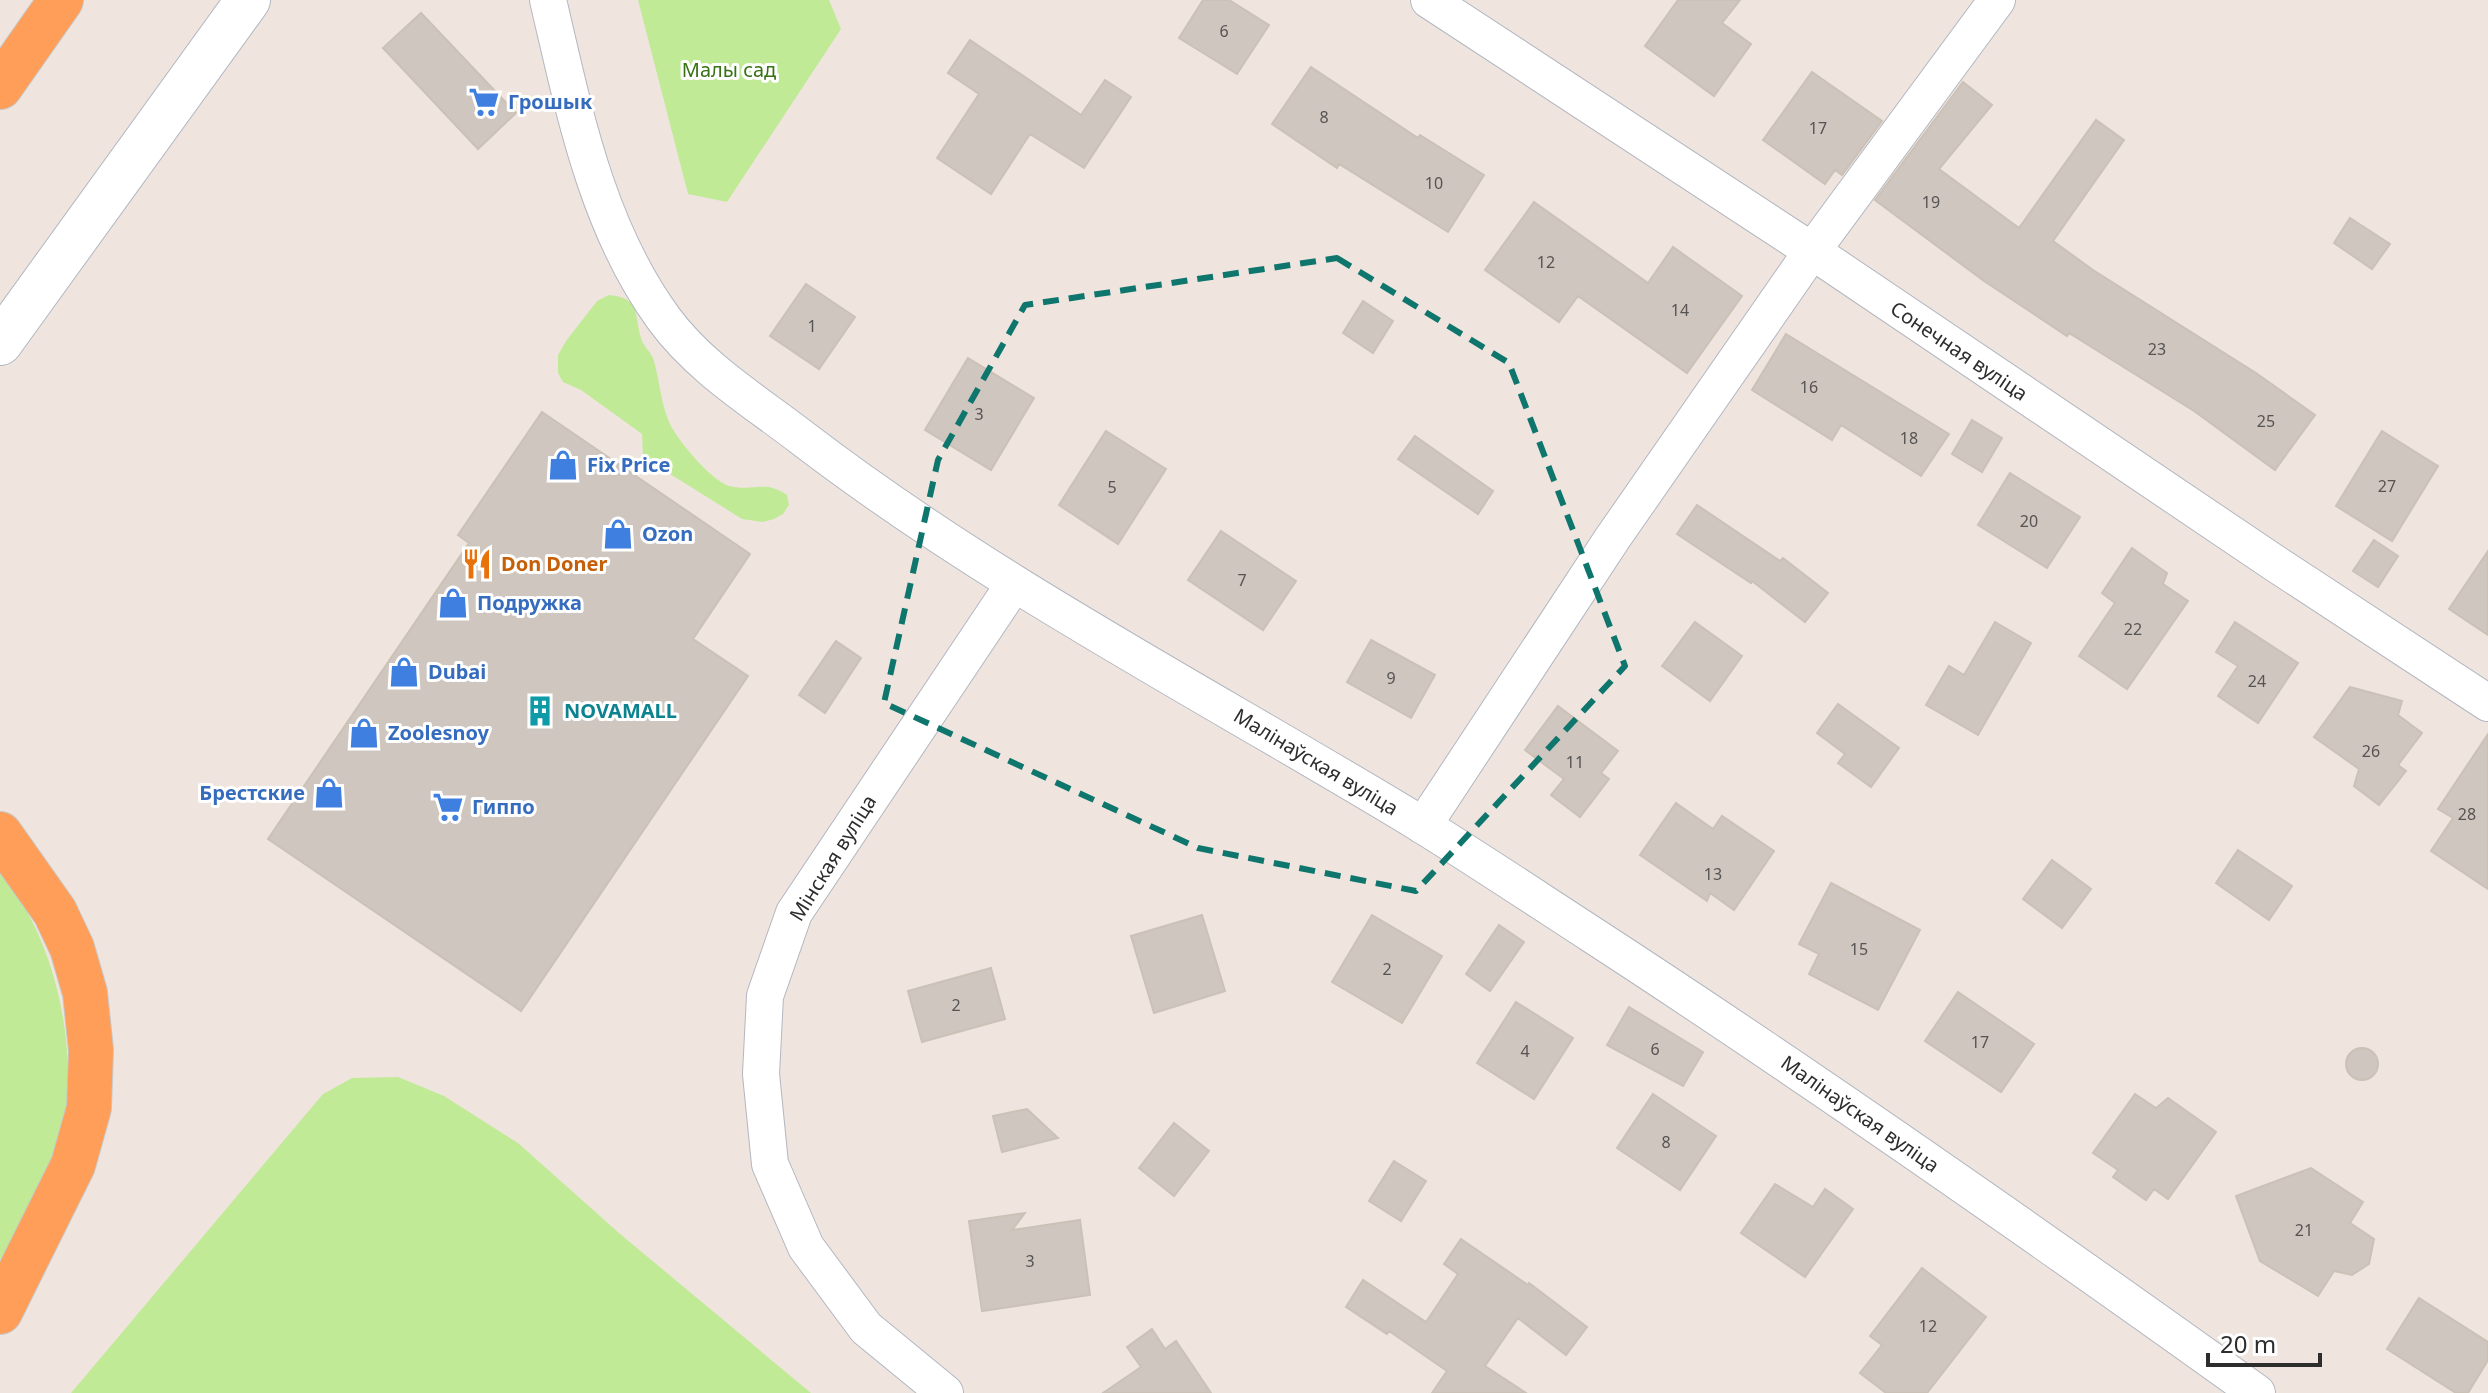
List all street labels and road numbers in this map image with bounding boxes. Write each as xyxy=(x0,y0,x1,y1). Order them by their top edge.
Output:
street label: Сонечная вуліца xyxy=(1885,295,2033,407)
street label: Малінаўская вуліца xyxy=(1229,702,1404,821)
street label: Мінская вуліца xyxy=(783,790,882,926)
street label: Малінаўская вуліца xyxy=(1776,1049,1945,1178)

